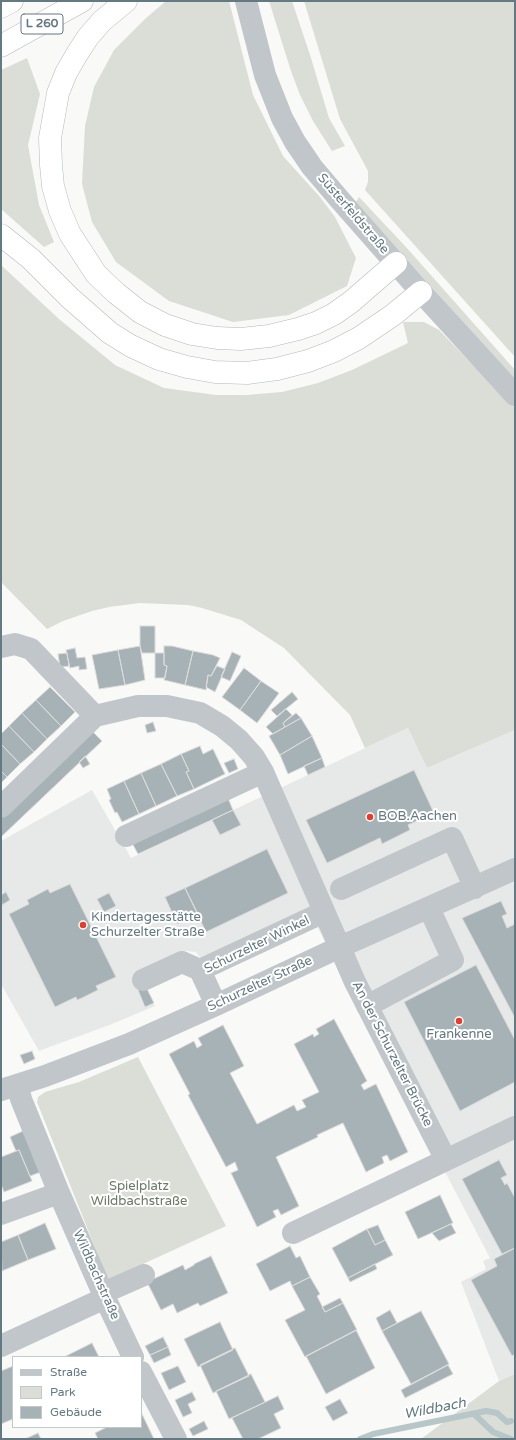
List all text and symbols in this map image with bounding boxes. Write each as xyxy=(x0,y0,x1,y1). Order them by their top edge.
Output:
road number: L 260 xyxy=(21,14,63,34)
street label: Süsterfeldstraße xyxy=(314,171,392,257)
place label: BOB.Aachen xyxy=(378,809,457,825)
marker: BOB.Aachen xyxy=(365,812,375,822)
place label: Kindertagesstätte Schurzelter Straße xyxy=(91,910,205,941)
street label: Schurzelter Winkel xyxy=(202,913,312,977)
marker: Kindertagesstätte Schurzelter Straße xyxy=(78,920,88,930)
street label: Schurzelter Straße xyxy=(205,953,315,1015)
street label: An der Schurzelter Brücke xyxy=(348,979,436,1129)
marker: Frankenne xyxy=(454,1016,464,1026)
place label: Frankenne xyxy=(426,1027,492,1043)
park label: Spielplatz Wildbachstraße xyxy=(91,1179,187,1210)
street label: Wildbachstraße xyxy=(69,1228,123,1322)
legend xyxy=(12,1356,142,1428)
text: Straße xyxy=(50,1365,87,1379)
text: Park xyxy=(50,1385,76,1399)
water label: Wildbach xyxy=(403,1395,467,1423)
text: Gebäude xyxy=(50,1405,102,1419)

